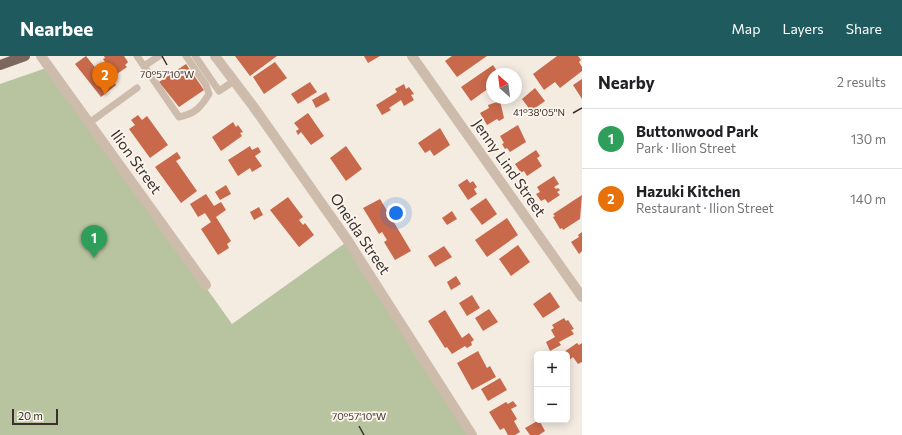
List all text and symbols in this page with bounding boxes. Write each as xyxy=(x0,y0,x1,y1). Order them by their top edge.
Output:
text: Nearbee xyxy=(20,17,93,40)
text: Map xyxy=(732,20,760,37)
text: Layers xyxy=(782,20,824,37)
text: Share xyxy=(846,20,882,37)
pin: 2 xyxy=(92,62,118,95)
text: 70°57'10"W xyxy=(140,68,194,80)
north arrow xyxy=(486,68,522,104)
text: Nearby xyxy=(598,72,655,93)
text: 2 results xyxy=(837,74,886,90)
text: 41°38'05"N xyxy=(513,106,565,118)
street label: Jenny Lind Street xyxy=(469,115,550,220)
text: Buttonwood Park xyxy=(636,122,759,140)
street label: Ilion Street xyxy=(108,126,166,197)
text: 1 xyxy=(608,131,614,147)
text: 130 m xyxy=(851,131,886,147)
text: Park · Ilion Street xyxy=(636,140,736,156)
text: Hazuki Kitchen xyxy=(636,182,741,200)
street label: Oneida Street xyxy=(327,189,395,278)
text: 2 xyxy=(607,191,615,207)
text: 140 m xyxy=(850,191,886,207)
text: Restaurant · Ilion Street xyxy=(636,200,774,216)
your location xyxy=(386,203,406,223)
pin: 1 xyxy=(81,225,107,258)
map controls xyxy=(534,351,570,423)
button: + xyxy=(534,351,570,387)
button: − xyxy=(534,387,570,423)
scale bar xyxy=(12,407,58,426)
text: 20 m xyxy=(18,409,43,422)
text: 70°57'10"W xyxy=(332,410,386,422)

